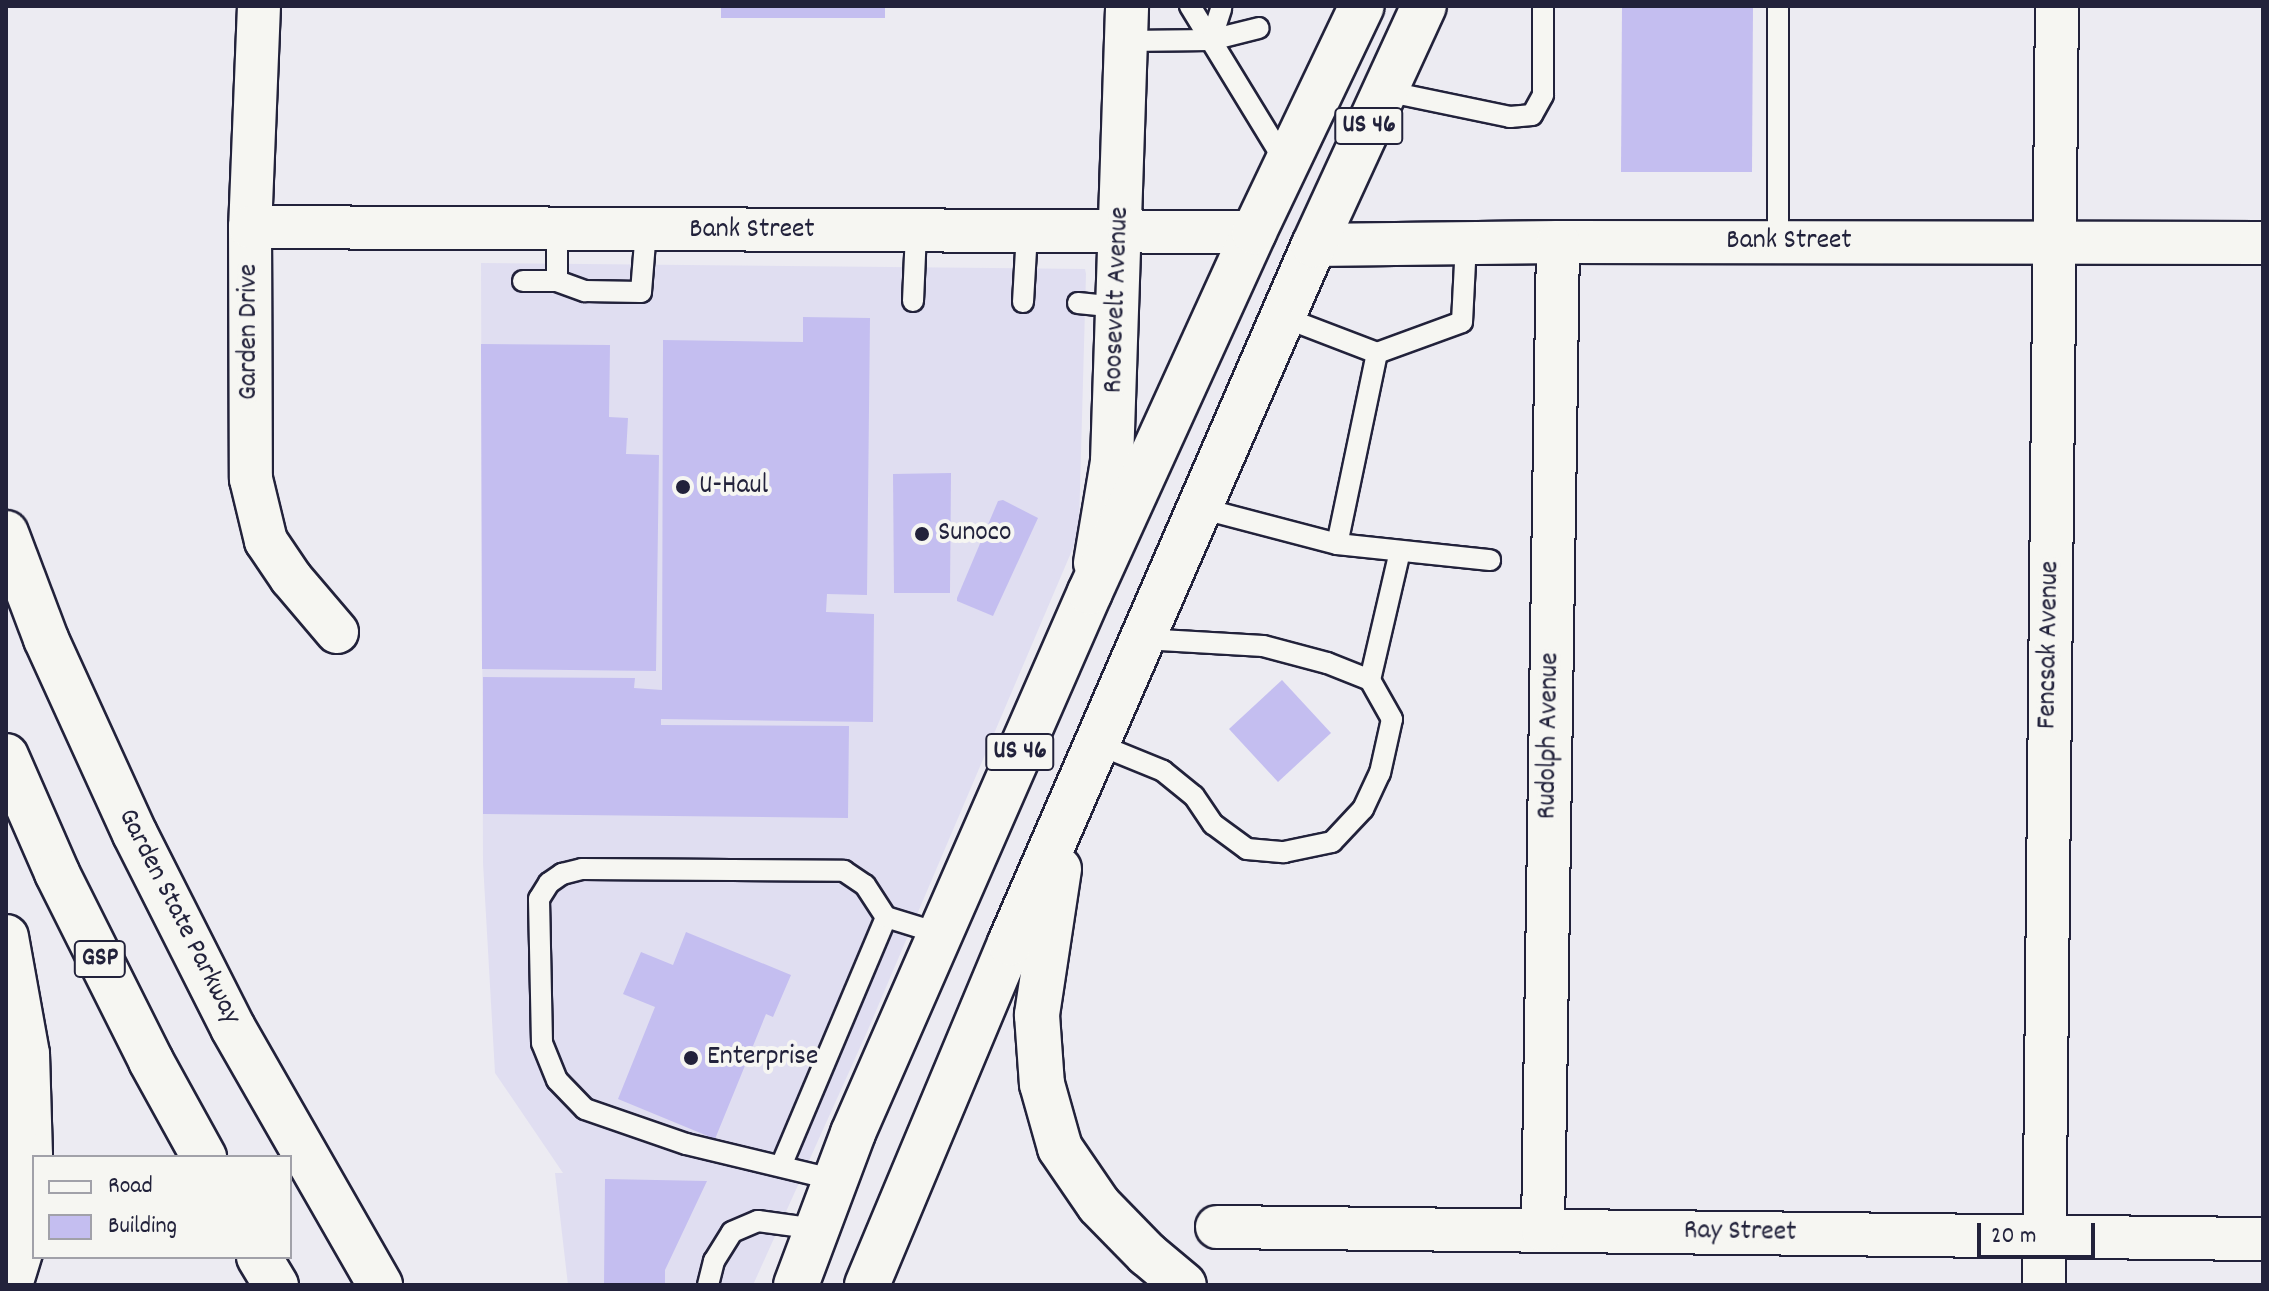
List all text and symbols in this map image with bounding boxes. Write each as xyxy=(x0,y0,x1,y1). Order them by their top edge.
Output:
road number: US 46 xyxy=(1333,104,1405,148)
street label: Roosevelt Avenue xyxy=(1098,206,1138,394)
street label: Bank Street xyxy=(689,214,815,248)
street label: Bank Street xyxy=(1726,225,1852,259)
street label: Garden Drive xyxy=(233,264,267,400)
place label: U-Haul xyxy=(699,470,768,504)
marker: U-Haul xyxy=(674,478,692,496)
place label: Sunoco xyxy=(938,517,1012,551)
marker: Sunoco xyxy=(913,525,931,543)
street label: Fencsak Avenue xyxy=(2032,561,2068,729)
street label: Rudolph Avenue xyxy=(1532,652,1568,820)
road number: US 46 xyxy=(984,730,1056,774)
street label: Garden State Parkway xyxy=(109,804,247,1030)
road number: GSP xyxy=(72,937,128,981)
place label: Enterprise xyxy=(707,1041,818,1075)
marker: Enterprise xyxy=(682,1049,700,1067)
legend xyxy=(32,1155,292,1259)
text: Road xyxy=(108,1170,153,1204)
scale bar xyxy=(1981,1207,2099,1257)
text: Building xyxy=(108,1210,177,1244)
street label: Ray Street xyxy=(1683,1215,1797,1251)
text: 20 m xyxy=(1991,1220,2037,1254)

